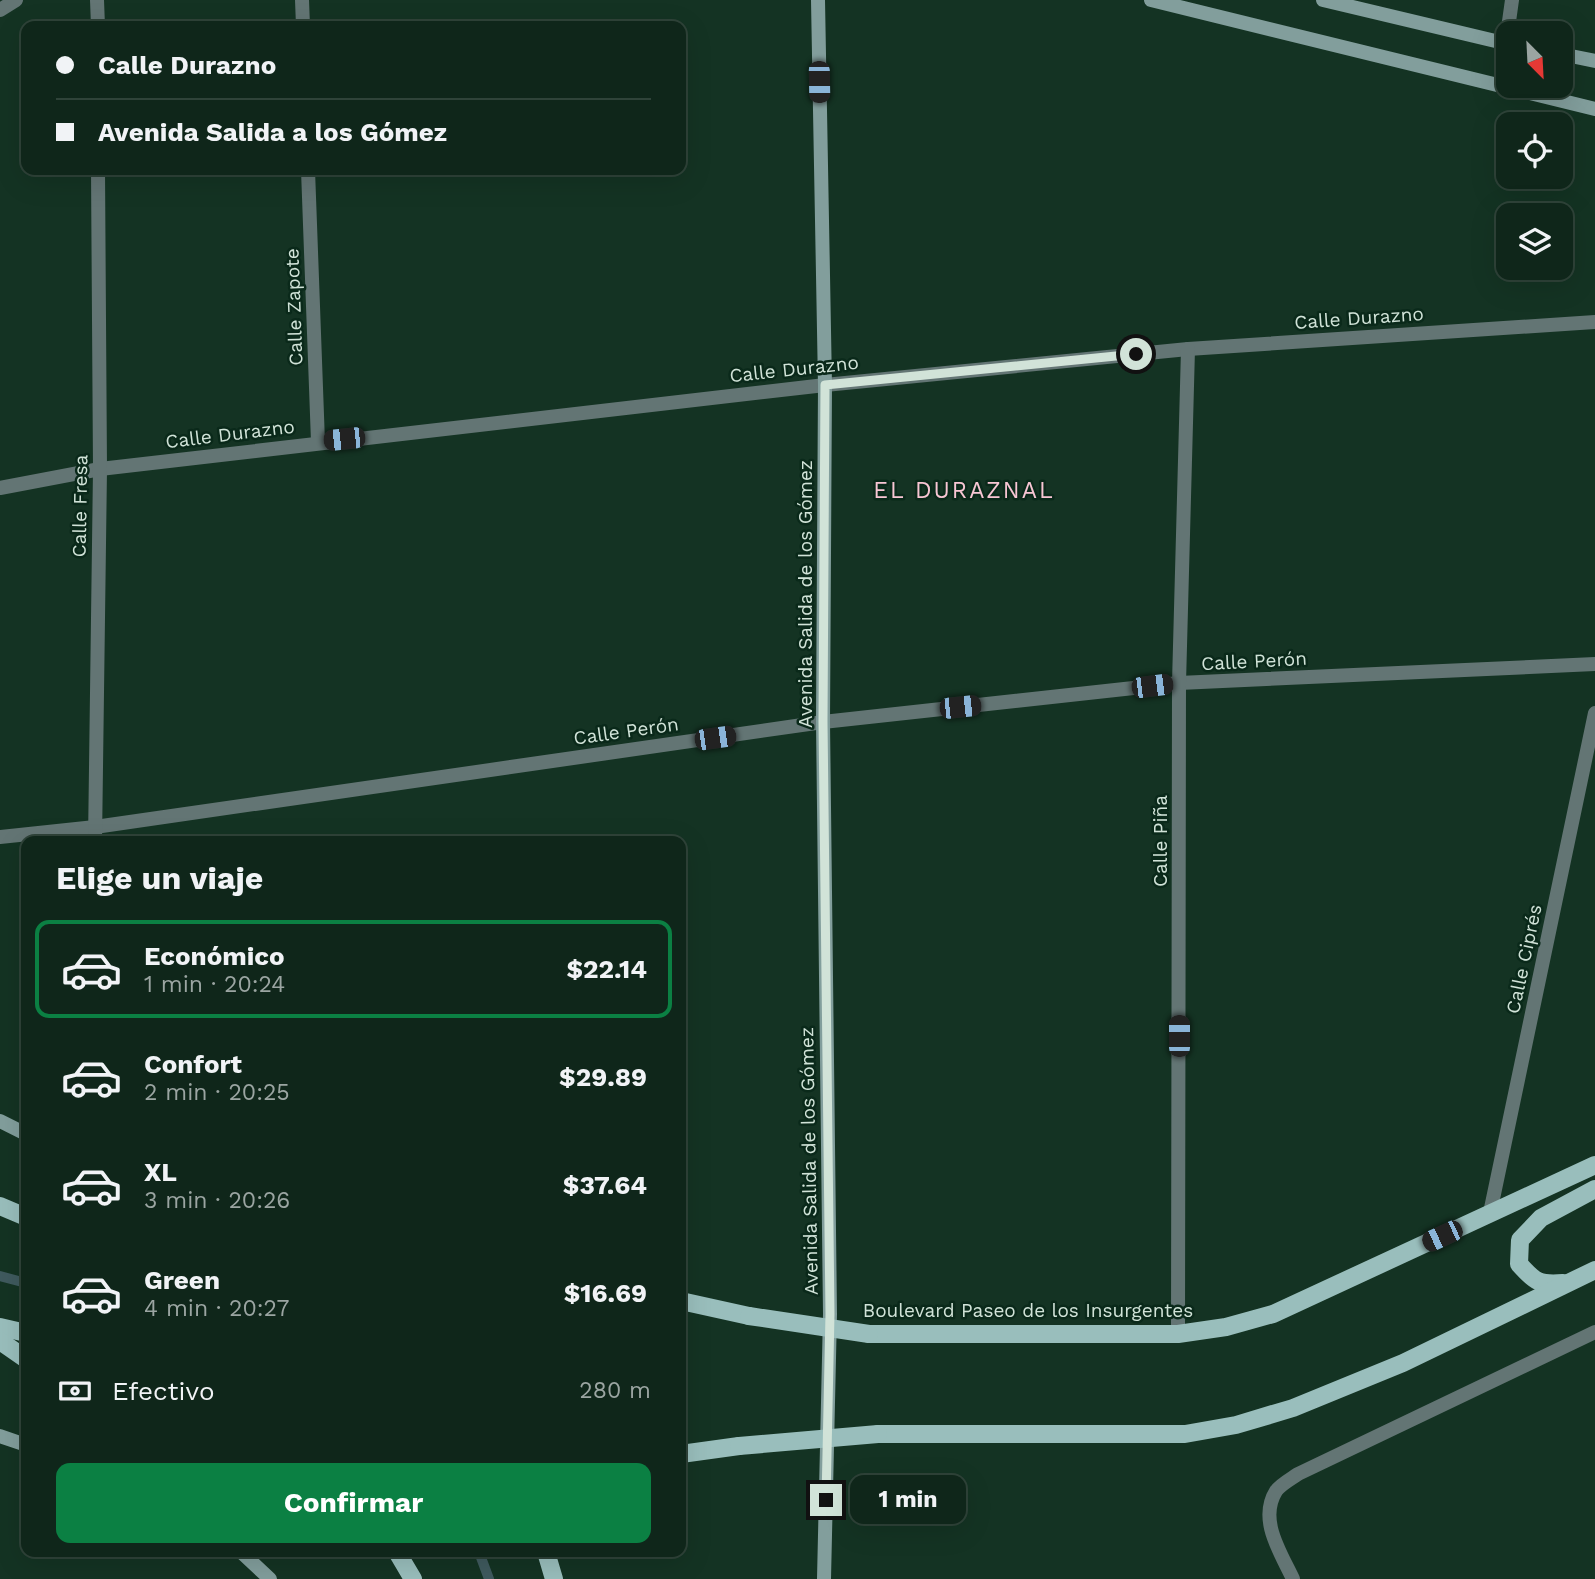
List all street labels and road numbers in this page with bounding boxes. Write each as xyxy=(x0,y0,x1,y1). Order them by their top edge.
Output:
street label: Calle Zapote xyxy=(280,248,308,366)
street label: Calle Durazno xyxy=(1293,302,1425,334)
street label: Calle Durazno xyxy=(728,351,860,387)
street label: Calle Durazno xyxy=(164,415,296,453)
street label: Calle Fresa xyxy=(68,454,92,558)
street label: Avenida Salida de los Gómez xyxy=(794,460,817,728)
street label: Calle Perón xyxy=(1201,647,1307,675)
street label: Calle Perón xyxy=(572,712,680,750)
street label: Calle Piña xyxy=(1149,795,1172,887)
street label: Calle Ciprés xyxy=(1501,902,1547,1016)
street label: Avenida Salida de los Gómez xyxy=(795,1027,823,1295)
street label: Boulevard Paseo de los Insurgentes xyxy=(863,1299,1193,1322)

